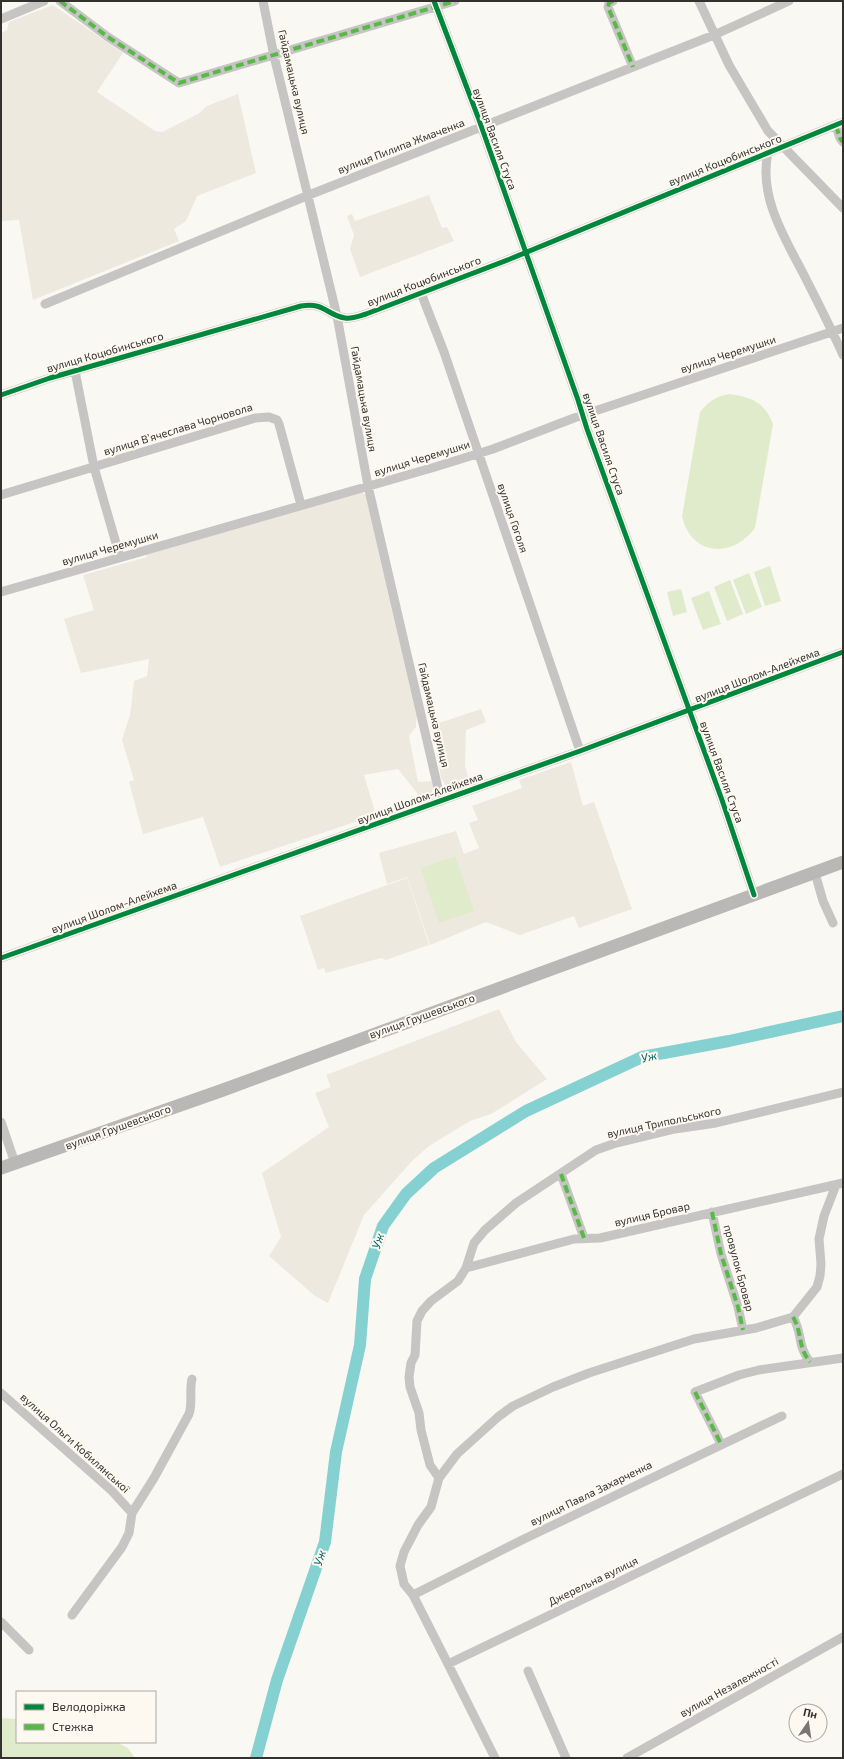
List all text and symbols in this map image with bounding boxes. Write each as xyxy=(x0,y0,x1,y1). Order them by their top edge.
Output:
street label: Гайдамацька вулиця xyxy=(275,28,313,136)
street label: вулиця Василя Стуса xyxy=(470,86,520,192)
street label: вулиця Пилипа Жмаченка xyxy=(336,115,466,177)
street label: вулиця Коцюбинського xyxy=(666,131,784,189)
street label: вулиця Коцюбинського xyxy=(365,253,483,309)
street label: вулиця Коцюбинського xyxy=(45,329,165,375)
street label: вулиця Черемушки xyxy=(678,332,778,376)
street label: Гайдамацька вулиця xyxy=(348,345,380,453)
street label: вулиця Василя Стуса xyxy=(580,391,628,497)
street label: вулиця Вʼячеслава Чорновола xyxy=(102,400,254,458)
street label: вулиця Черемушки xyxy=(372,437,472,479)
street label: вулиця Гоголя xyxy=(495,481,531,555)
street label: вулиця Черемушки xyxy=(60,528,160,568)
street label: вулиця Шолом-Алейхема xyxy=(693,645,821,705)
street label: Гайдамацька вулиця xyxy=(415,661,453,769)
street label: вулиця Василя Стуса xyxy=(697,719,747,825)
street label: вулиця Шолом-Алейхема xyxy=(355,769,485,827)
street label: вулиця Шолом-Алейхема xyxy=(49,878,179,936)
street label: вулиця Грушевського xyxy=(367,990,477,1042)
water label: Уж xyxy=(639,1047,658,1065)
street label: вулиця Грушевського xyxy=(63,1101,173,1153)
street label: вулиця Трипольського xyxy=(606,1103,722,1141)
street label: вулиця Бровар xyxy=(613,1199,691,1229)
street label: провулок Бровар xyxy=(721,1223,757,1313)
water label: Уж xyxy=(368,1231,386,1250)
street label: вулиця Ольги Кобилянської xyxy=(17,1390,133,1496)
street label: вулиця Павла Захарченка xyxy=(528,1457,654,1529)
water label: Уж xyxy=(310,1548,328,1567)
street label: Джерельна вулиця xyxy=(546,1553,640,1609)
street label: вулиця Незалежності xyxy=(677,1654,781,1720)
legend xyxy=(16,1691,156,1743)
text: Велодоріжка xyxy=(52,1699,126,1713)
north arrow xyxy=(788,1703,828,1743)
text: Пн xyxy=(802,1705,819,1721)
text: Стежка xyxy=(52,1719,94,1733)

